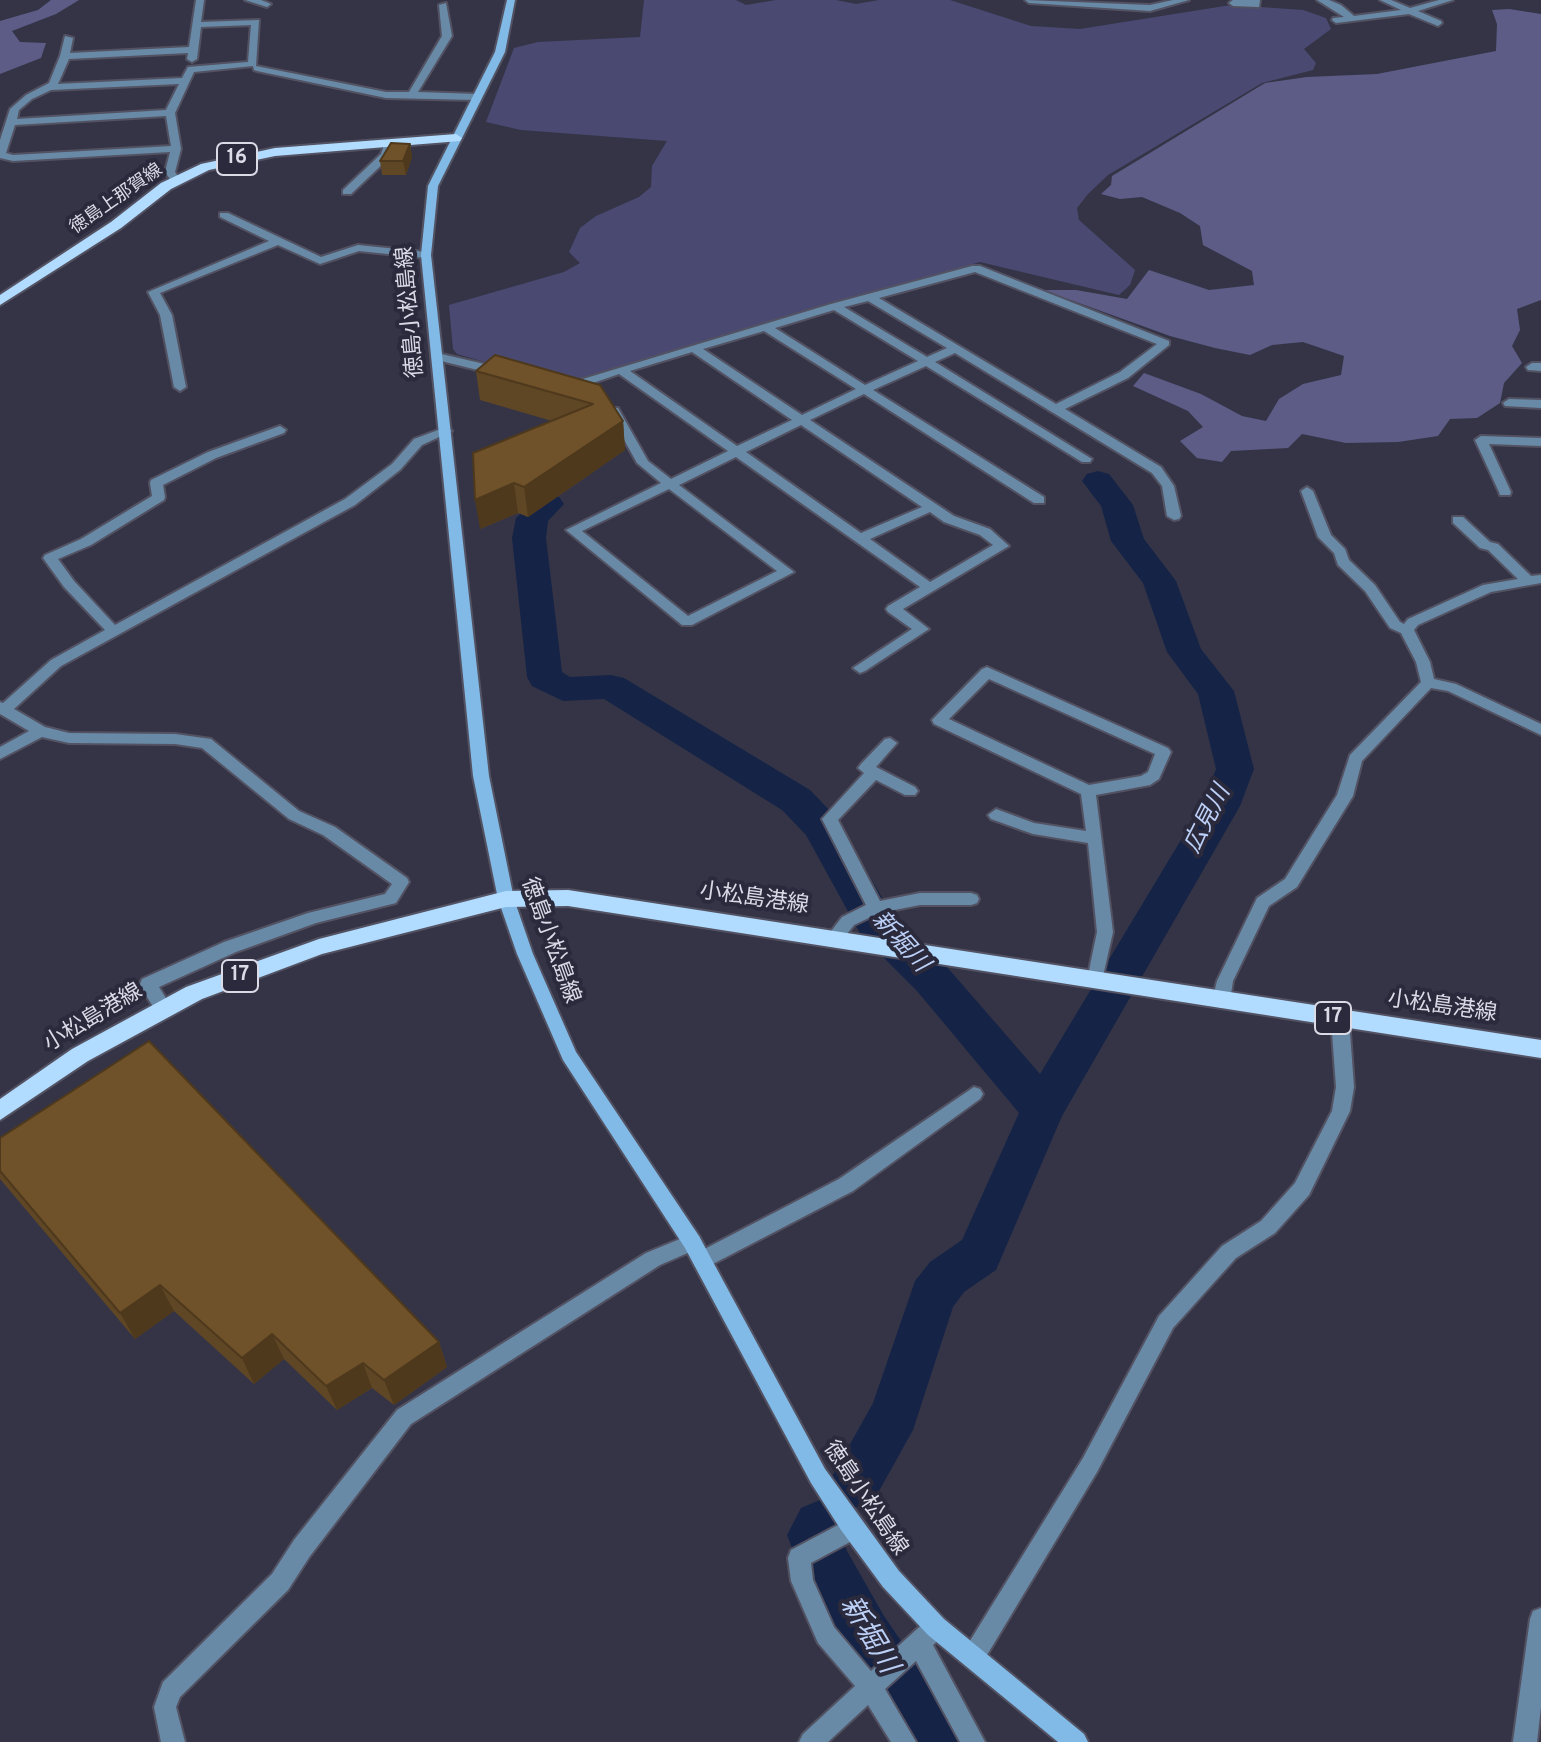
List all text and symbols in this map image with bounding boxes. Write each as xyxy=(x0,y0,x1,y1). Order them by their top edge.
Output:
road number: 16 xyxy=(217,143,257,175)
street label: 徳島上那賀線 xyxy=(67,160,167,240)
street label: 徳島小松島線 xyxy=(393,245,431,379)
water label: 広見川 xyxy=(1180,781,1238,859)
street label: 徳島小松島線 xyxy=(514,874,584,1008)
street label: 小松島港線 xyxy=(698,879,810,921)
water label: 新堀川 xyxy=(864,907,934,979)
road number: 17 xyxy=(222,960,258,992)
street label: 小松島港線 xyxy=(40,979,148,1059)
street label: 小松島港線 xyxy=(1386,987,1498,1029)
road number: 17 xyxy=(1315,1002,1351,1034)
street label: 徳島小松島線 xyxy=(816,1437,912,1561)
water label: 新堀川 xyxy=(831,1591,903,1681)

